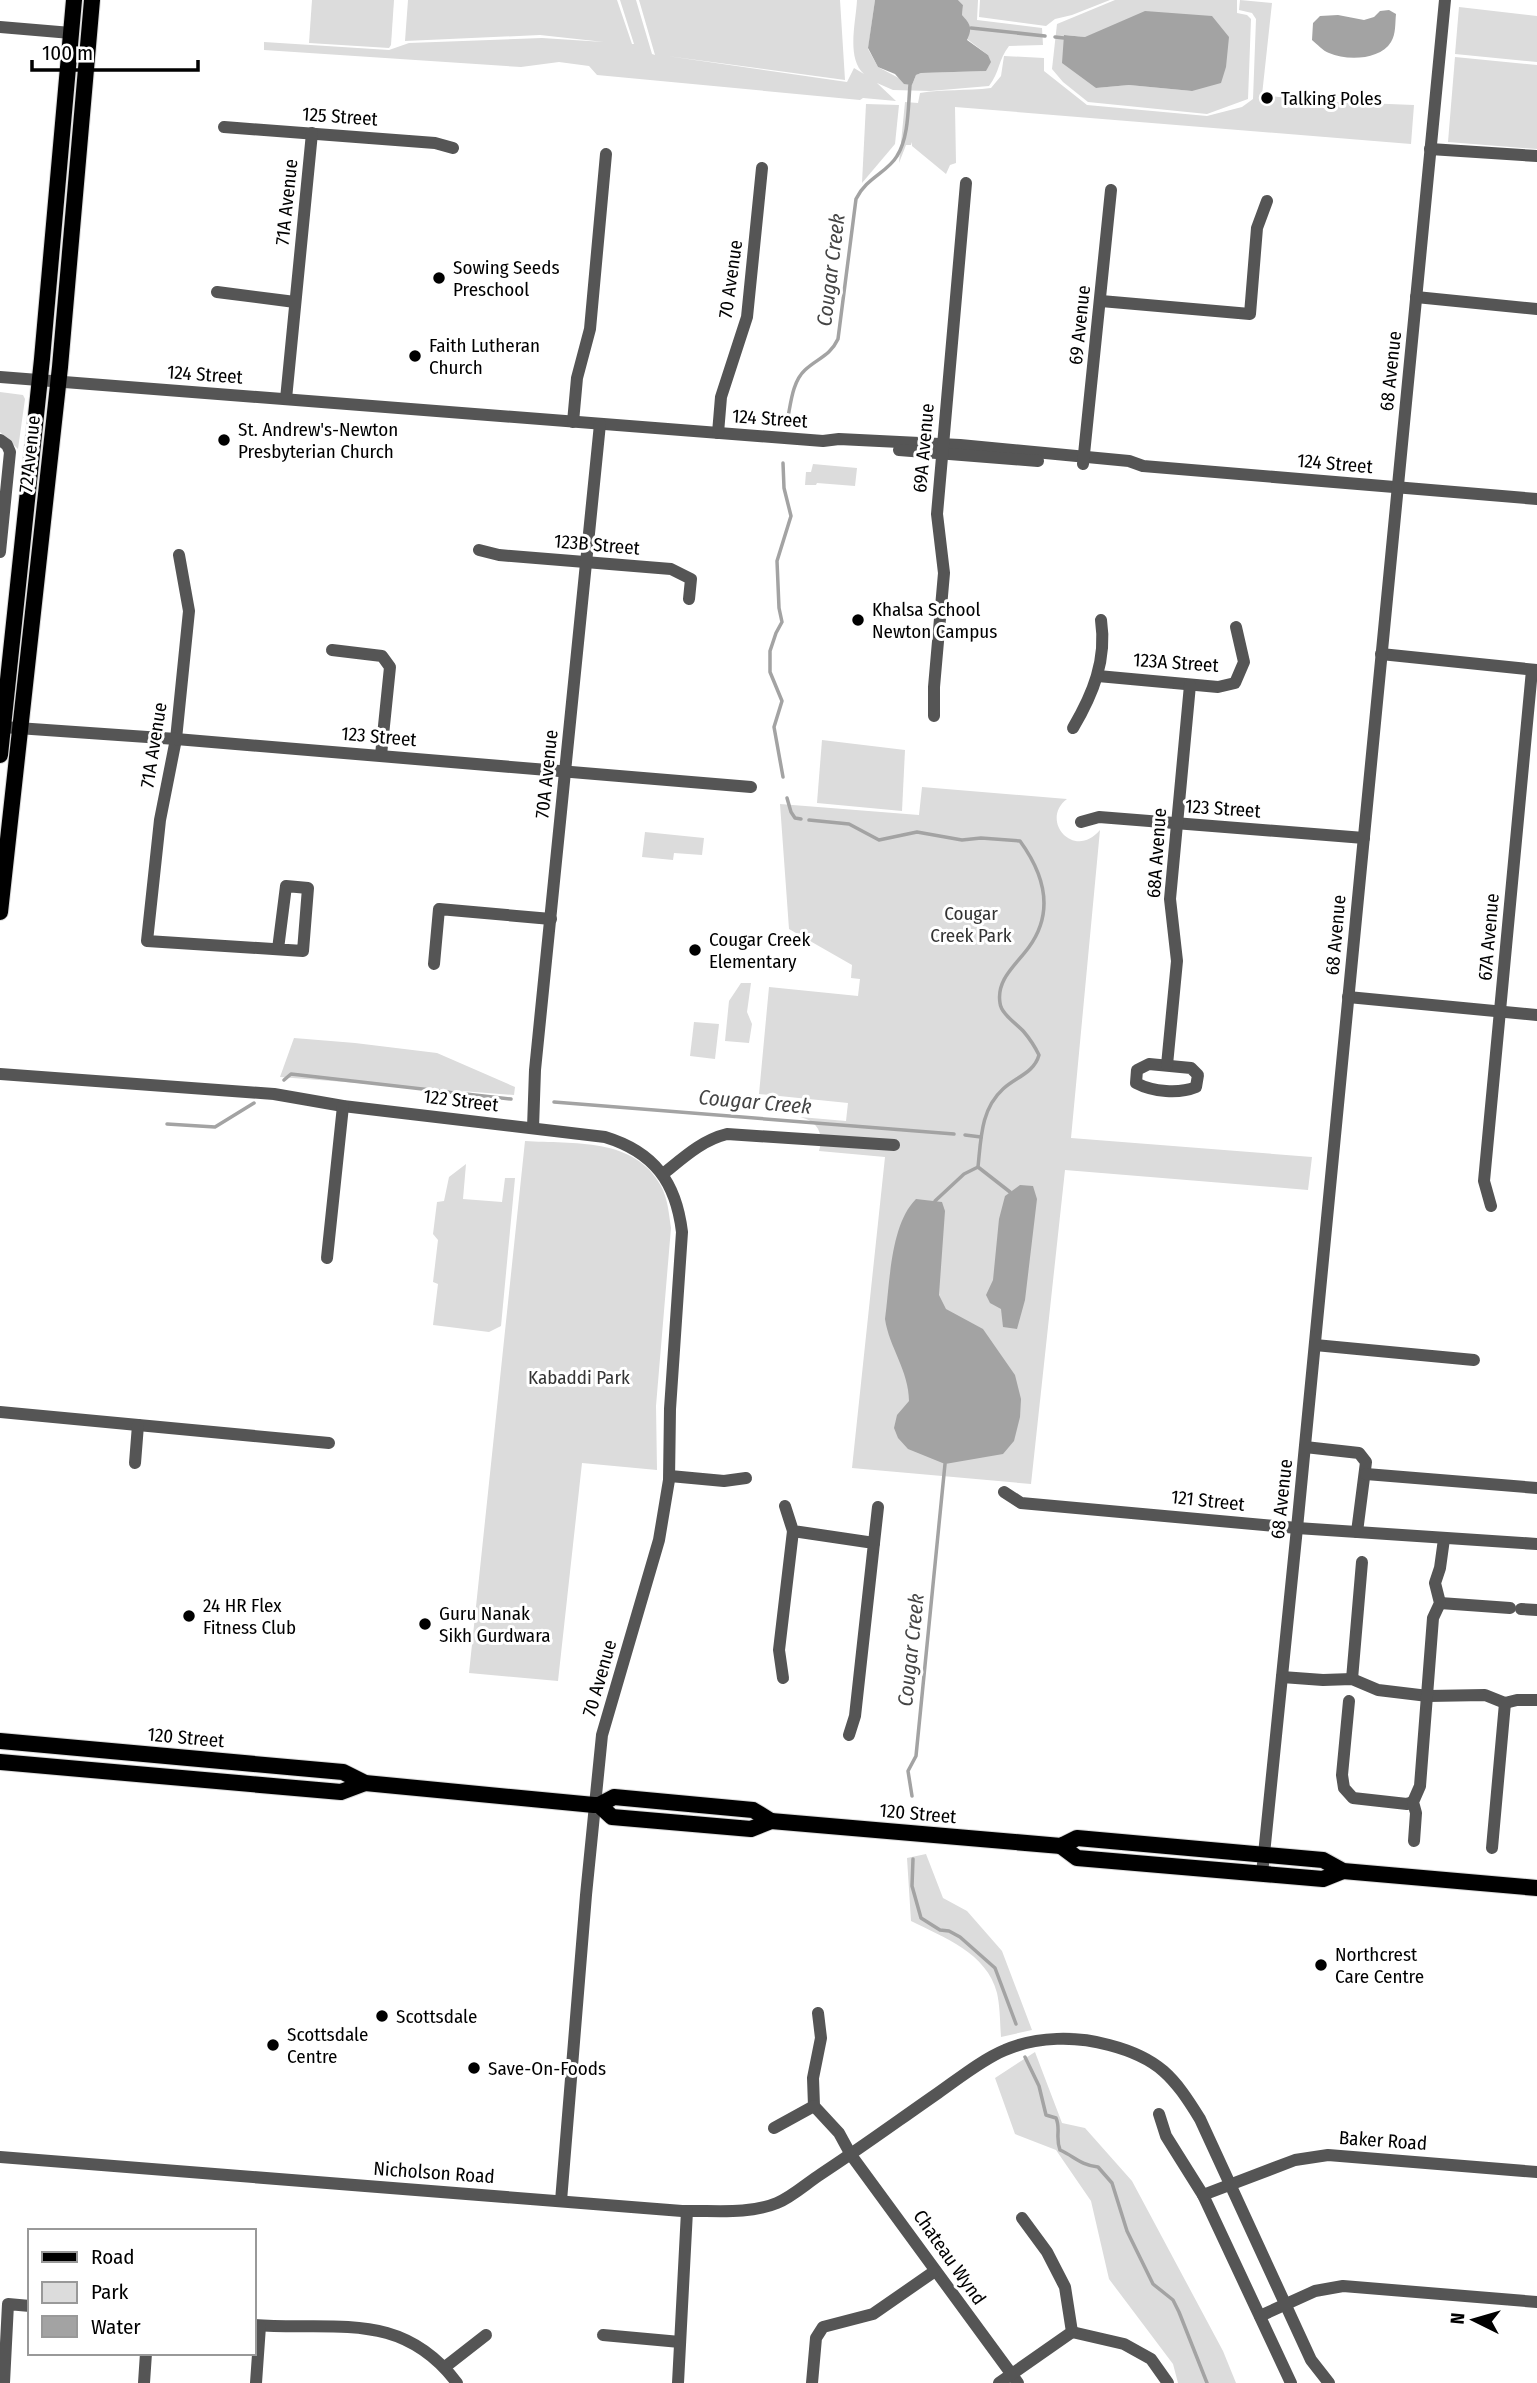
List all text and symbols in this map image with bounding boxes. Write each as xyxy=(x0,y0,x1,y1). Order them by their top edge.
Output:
scale bar xyxy=(32,28,198,72)
text: 100 m xyxy=(42,40,93,66)
place label: Talking Poles xyxy=(1281,87,1382,110)
marker: Talking Poles xyxy=(1259,90,1275,106)
street label: 125 Street xyxy=(301,102,379,131)
street label: 71A Avenue xyxy=(271,158,302,246)
water label: Cougar Creek xyxy=(811,212,851,328)
street label: 70 Avenue xyxy=(714,238,747,320)
place label: Sowing Seeds Preschool xyxy=(453,256,560,301)
marker: Sowing Seeds Preschool xyxy=(431,270,447,286)
street label: 69 Avenue xyxy=(1064,284,1095,366)
street label: 68 Avenue xyxy=(1375,330,1406,412)
place label: Faith Lutheran Church xyxy=(429,334,540,379)
marker: Faith Lutheran Church xyxy=(407,348,423,364)
street label: 124 Street xyxy=(166,360,244,389)
street label: 69A Avenue xyxy=(908,402,939,494)
street label: 124 Street xyxy=(731,404,809,433)
street label: 72 Avenue xyxy=(14,414,45,494)
place label: St. Andrew's-Newton Presbyterian Church xyxy=(238,418,398,463)
marker: St. Andrew's-Newton Presbyterian Church xyxy=(216,432,232,448)
street label: 124 Street xyxy=(1296,449,1374,478)
street label: 123B Street xyxy=(553,529,642,560)
place label: Khalsa School Newton Campus xyxy=(872,598,997,643)
marker: Khalsa School Newton Campus xyxy=(850,612,866,628)
street label: 123A Street xyxy=(1133,648,1220,677)
street label: 71A Avenue xyxy=(135,701,172,790)
street label: 123 Street xyxy=(340,722,418,751)
street label: 70A Avenue xyxy=(530,729,563,819)
street label: 123 Street xyxy=(1184,794,1262,823)
street label: 68A Avenue xyxy=(1142,807,1171,899)
street label: 67A Avenue xyxy=(1473,892,1504,982)
street label: 68 Avenue xyxy=(1321,894,1350,976)
park label: Cougar Creek Park xyxy=(930,902,1012,947)
place label: Cougar Creek Elementary xyxy=(709,928,810,973)
marker: Cougar Creek Elementary xyxy=(687,942,703,958)
street label: 122 Street xyxy=(422,1084,501,1117)
water label: Cougar Creek xyxy=(697,1084,813,1120)
park label: Kabaddi Park xyxy=(528,1366,630,1389)
street label: 68 Avenue xyxy=(1266,1458,1297,1540)
street label: 121 Street xyxy=(1170,1485,1247,1516)
water label: Cougar Creek xyxy=(892,1592,930,1708)
place label: 24 HR Flex Fitness Club xyxy=(203,1594,296,1639)
place label: Guru Nanak Sikh Gurdwara xyxy=(439,1602,551,1647)
marker: 24 HR Flex Fitness Club xyxy=(181,1608,197,1624)
marker: Guru Nanak Sikh Gurdwara xyxy=(417,1616,433,1632)
street label: 70 Avenue xyxy=(578,1637,621,1719)
street label: 120 Street xyxy=(147,1723,226,1752)
street label: 120 Street xyxy=(879,1799,958,1828)
place label: Northcrest Care Centre xyxy=(1335,1943,1424,1988)
marker: Northcrest Care Centre xyxy=(1313,1957,1329,1973)
place label: Scottsdale xyxy=(396,2005,477,2028)
marker: Scottsdale xyxy=(374,2008,390,2024)
place label: Scottsdale Centre xyxy=(287,2023,368,2068)
marker: Scottsdale Centre xyxy=(265,2037,281,2053)
place label: Save-On-Foods xyxy=(488,2057,606,2080)
marker: Save-On-Foods xyxy=(466,2060,482,2076)
street label: Baker Road xyxy=(1338,2126,1428,2155)
street label: Nicholson Road xyxy=(373,2157,495,2188)
street label: Chateau Wynd xyxy=(908,2205,991,2309)
legend xyxy=(28,2229,256,2355)
text: Road xyxy=(91,2244,135,2270)
text: Park xyxy=(91,2279,129,2305)
north arrow xyxy=(1439,2285,1509,2355)
text: N xyxy=(1446,2312,1470,2325)
text: Water xyxy=(91,2314,141,2340)

